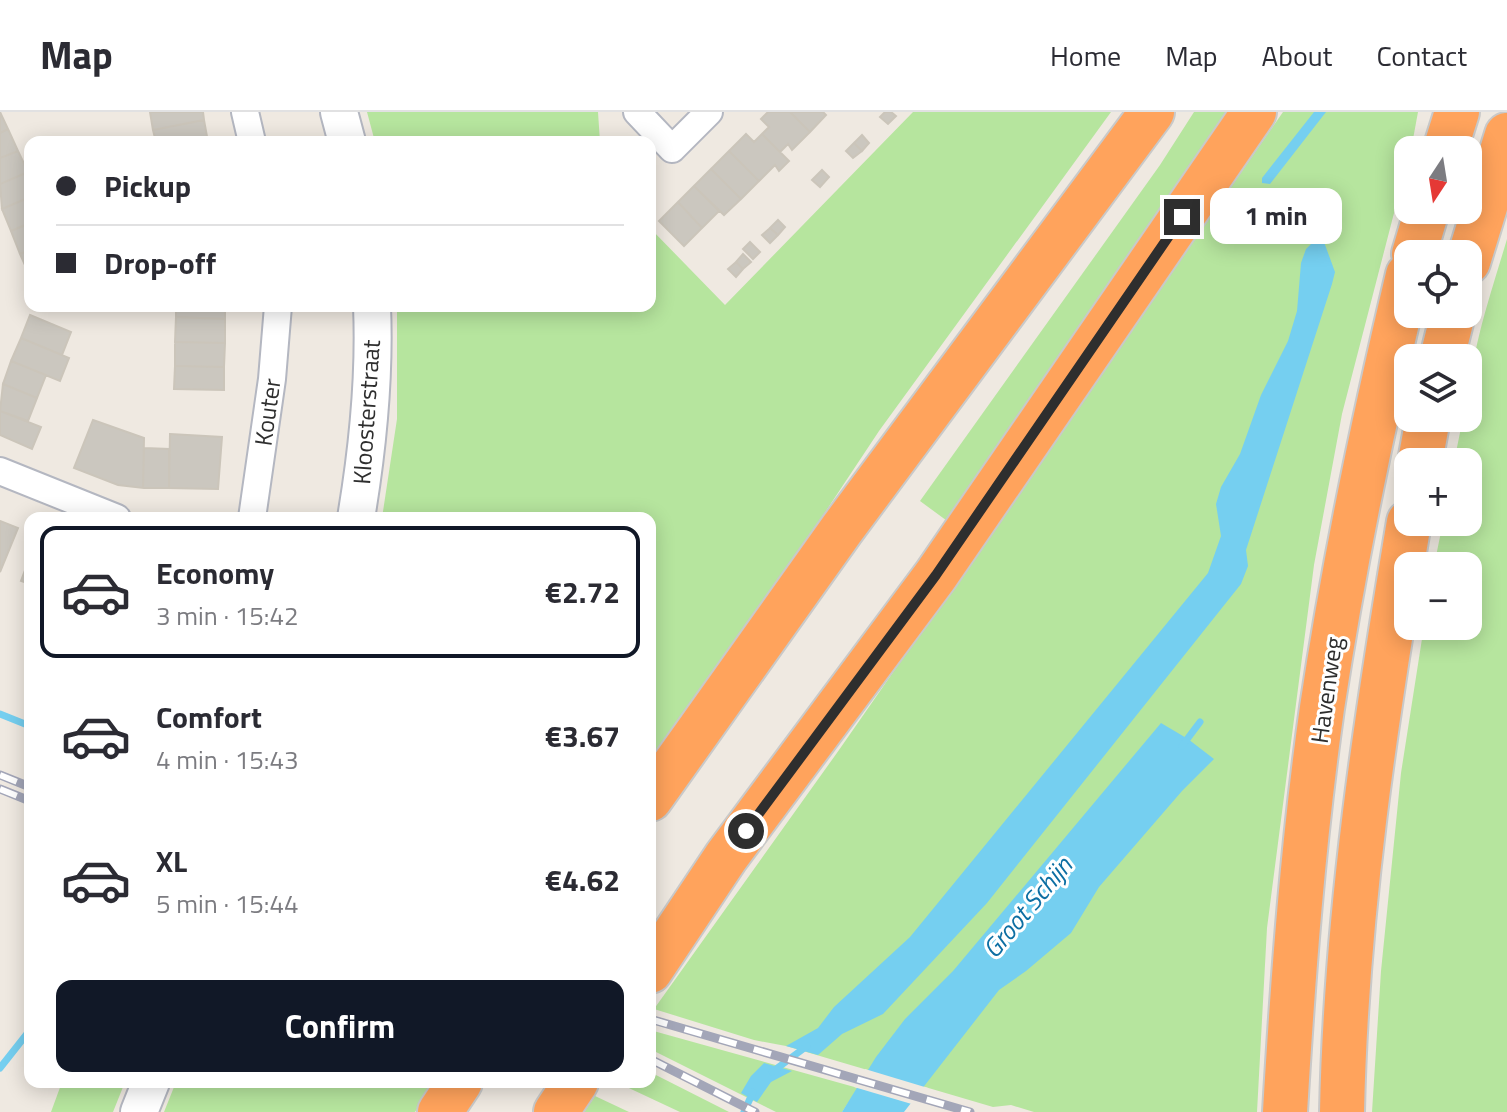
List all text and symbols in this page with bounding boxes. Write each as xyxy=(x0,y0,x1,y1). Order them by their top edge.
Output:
text: Map xyxy=(40,26,113,84)
text: Home xyxy=(1050,34,1121,77)
text: Map xyxy=(1165,34,1218,77)
text: About xyxy=(1262,34,1332,77)
text: Contact xyxy=(1376,34,1467,77)
north arrow xyxy=(1394,136,1482,224)
map controls xyxy=(1394,136,1482,640)
text: Pickup xyxy=(104,163,191,209)
callout: 1 min xyxy=(1210,189,1342,245)
text: 1 min xyxy=(1244,196,1308,235)
route end xyxy=(1164,199,1200,235)
text: Drop-off xyxy=(104,240,216,286)
button: locate xyxy=(1394,240,1482,328)
street label: Kloosterstraat xyxy=(343,338,389,486)
button: layers xyxy=(1394,344,1482,432)
street label: Kouter xyxy=(244,376,290,448)
button: + xyxy=(1394,448,1482,536)
text: Economy xyxy=(156,550,274,596)
button: − xyxy=(1394,552,1482,640)
icon: car xyxy=(60,556,132,628)
text: €2.72 xyxy=(545,569,620,615)
text: 3 min · 15:42 xyxy=(156,596,299,635)
street label: Havenweg xyxy=(1301,635,1351,745)
text: Comfort xyxy=(156,694,262,740)
icon: car xyxy=(60,700,132,772)
text: €3.67 xyxy=(545,713,620,759)
text: 4 min · 15:43 xyxy=(156,740,299,779)
route start xyxy=(728,813,764,849)
text: XL xyxy=(156,838,187,884)
icon: car xyxy=(60,844,132,916)
water label: Groot Schijn xyxy=(973,847,1082,966)
text: €4.62 xyxy=(545,857,620,903)
text: 5 min · 15:44 xyxy=(156,884,299,923)
button: Confirm xyxy=(56,980,624,1072)

